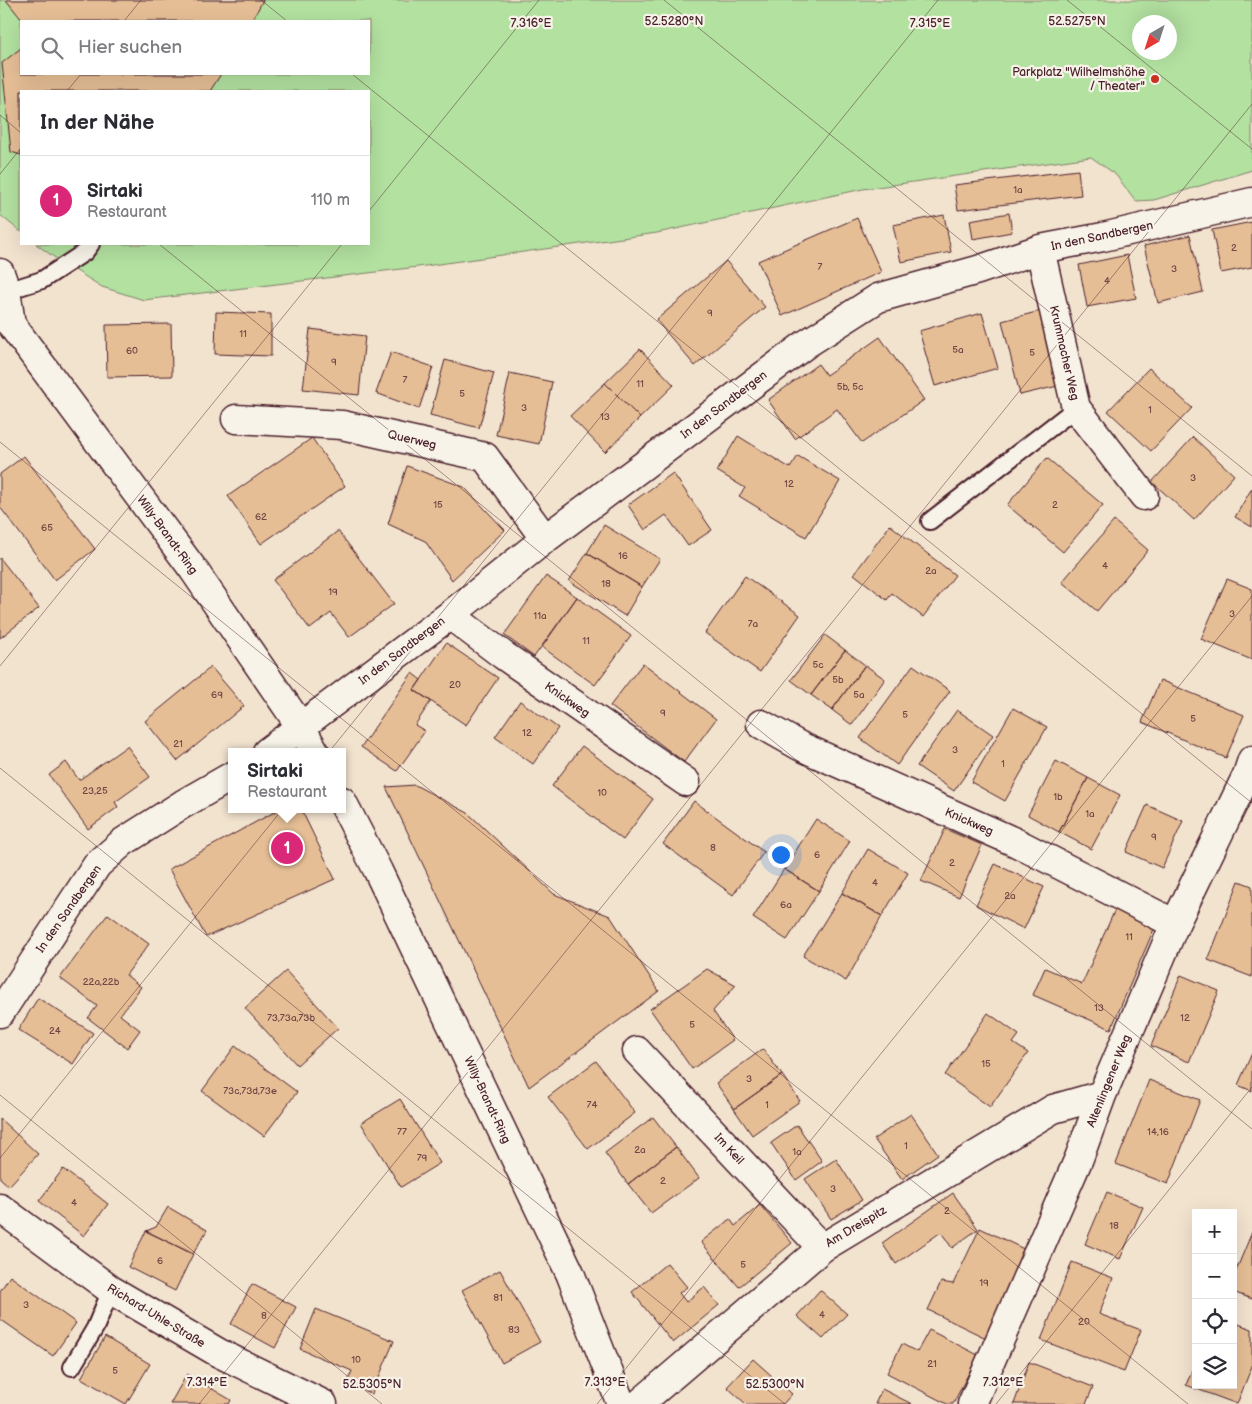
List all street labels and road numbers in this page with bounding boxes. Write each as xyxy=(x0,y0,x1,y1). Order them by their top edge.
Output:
street label: In den Sandbergen xyxy=(1050,218,1155,254)
street label: Krummacher Weg xyxy=(1046,304,1082,402)
street label: In den Sandbergen xyxy=(678,368,770,442)
street label: Querweg xyxy=(386,427,438,453)
street label: Willy-Brandt-Ring xyxy=(133,492,201,578)
street label: In den Sandbergen xyxy=(356,614,448,688)
street label: Knickweg xyxy=(542,679,592,721)
street label: Knickweg xyxy=(942,805,996,839)
street label: In den Sandbergen xyxy=(33,862,105,956)
street label: Altenlingener Weg xyxy=(1084,1032,1134,1130)
street label: Willy-Brandt-Ring xyxy=(460,1054,514,1146)
street label: Im Keil xyxy=(711,1130,747,1168)
street label: Am Dreispitz xyxy=(823,1203,889,1251)
street label: Richard-Uhle-Straße xyxy=(104,1281,208,1351)

